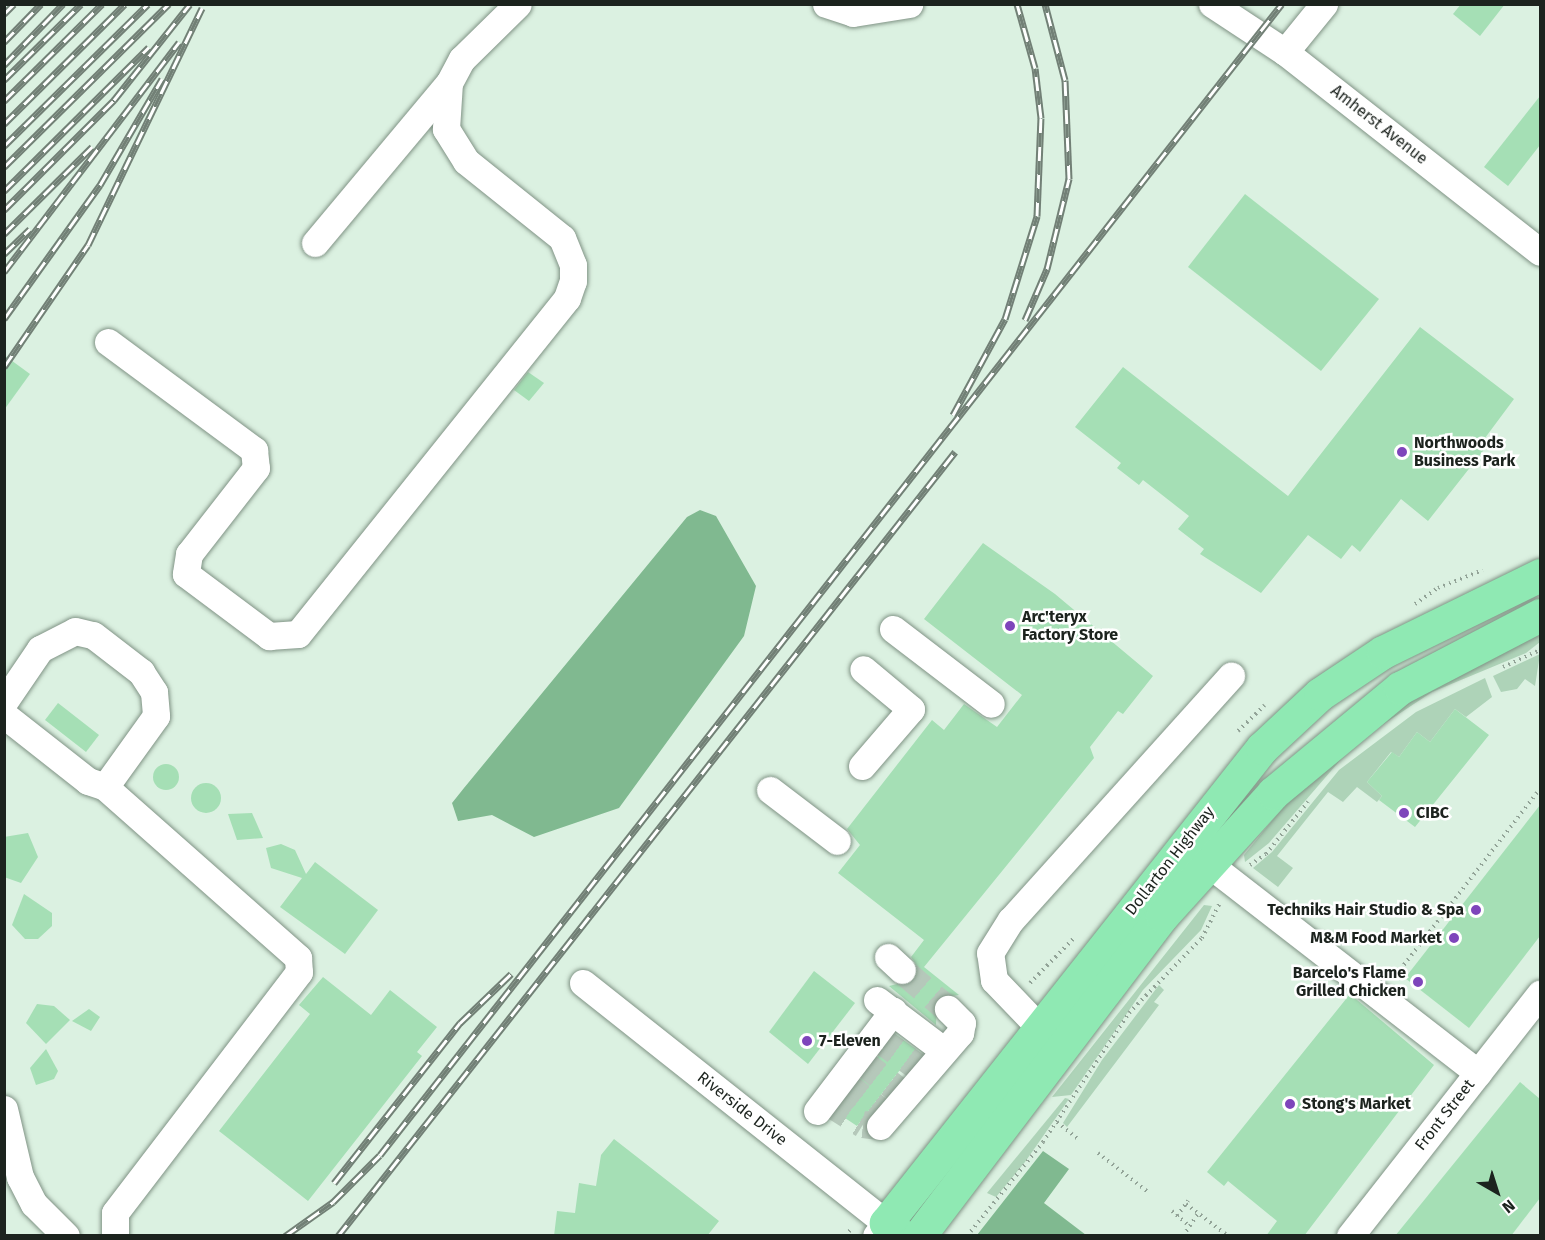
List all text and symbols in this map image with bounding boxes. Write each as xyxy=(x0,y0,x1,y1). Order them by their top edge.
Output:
street label: Amherst Avenue xyxy=(1327,81,1431,169)
place label: Northwoods Business Park xyxy=(1414,433,1515,471)
marker: Northwoods Business Park xyxy=(1395,445,1409,459)
place label: Arc'teryx Factory Store xyxy=(1022,607,1118,645)
marker: Arc'teryx Factory Store xyxy=(1003,619,1017,633)
street label: Dollarton Highway xyxy=(1121,803,1219,919)
place label: CIBC xyxy=(1416,803,1449,823)
marker: CIBC xyxy=(1397,806,1411,820)
place label: Techniks Hair Studio & Spa xyxy=(1267,900,1464,920)
marker: Techniks Hair Studio & Spa xyxy=(1469,903,1483,917)
place label: M&M Food Market xyxy=(1310,928,1442,948)
marker: M&M Food Market xyxy=(1447,931,1461,945)
place label: Barcelo's Flame Grilled Chicken xyxy=(1293,963,1406,1001)
marker: Barcelo's Flame Grilled Chicken xyxy=(1411,975,1425,989)
place label: 7-Eleven xyxy=(819,1031,881,1051)
marker: 7-Eleven xyxy=(800,1034,814,1048)
street label: Riverside Drive xyxy=(693,1068,791,1150)
street label: Front Street xyxy=(1411,1076,1479,1154)
place label: Stong's Market xyxy=(1302,1094,1411,1114)
marker: Stong's Market xyxy=(1283,1097,1297,1111)
north arrow xyxy=(1467,1162,1527,1222)
text: N xyxy=(1499,1196,1519,1217)

